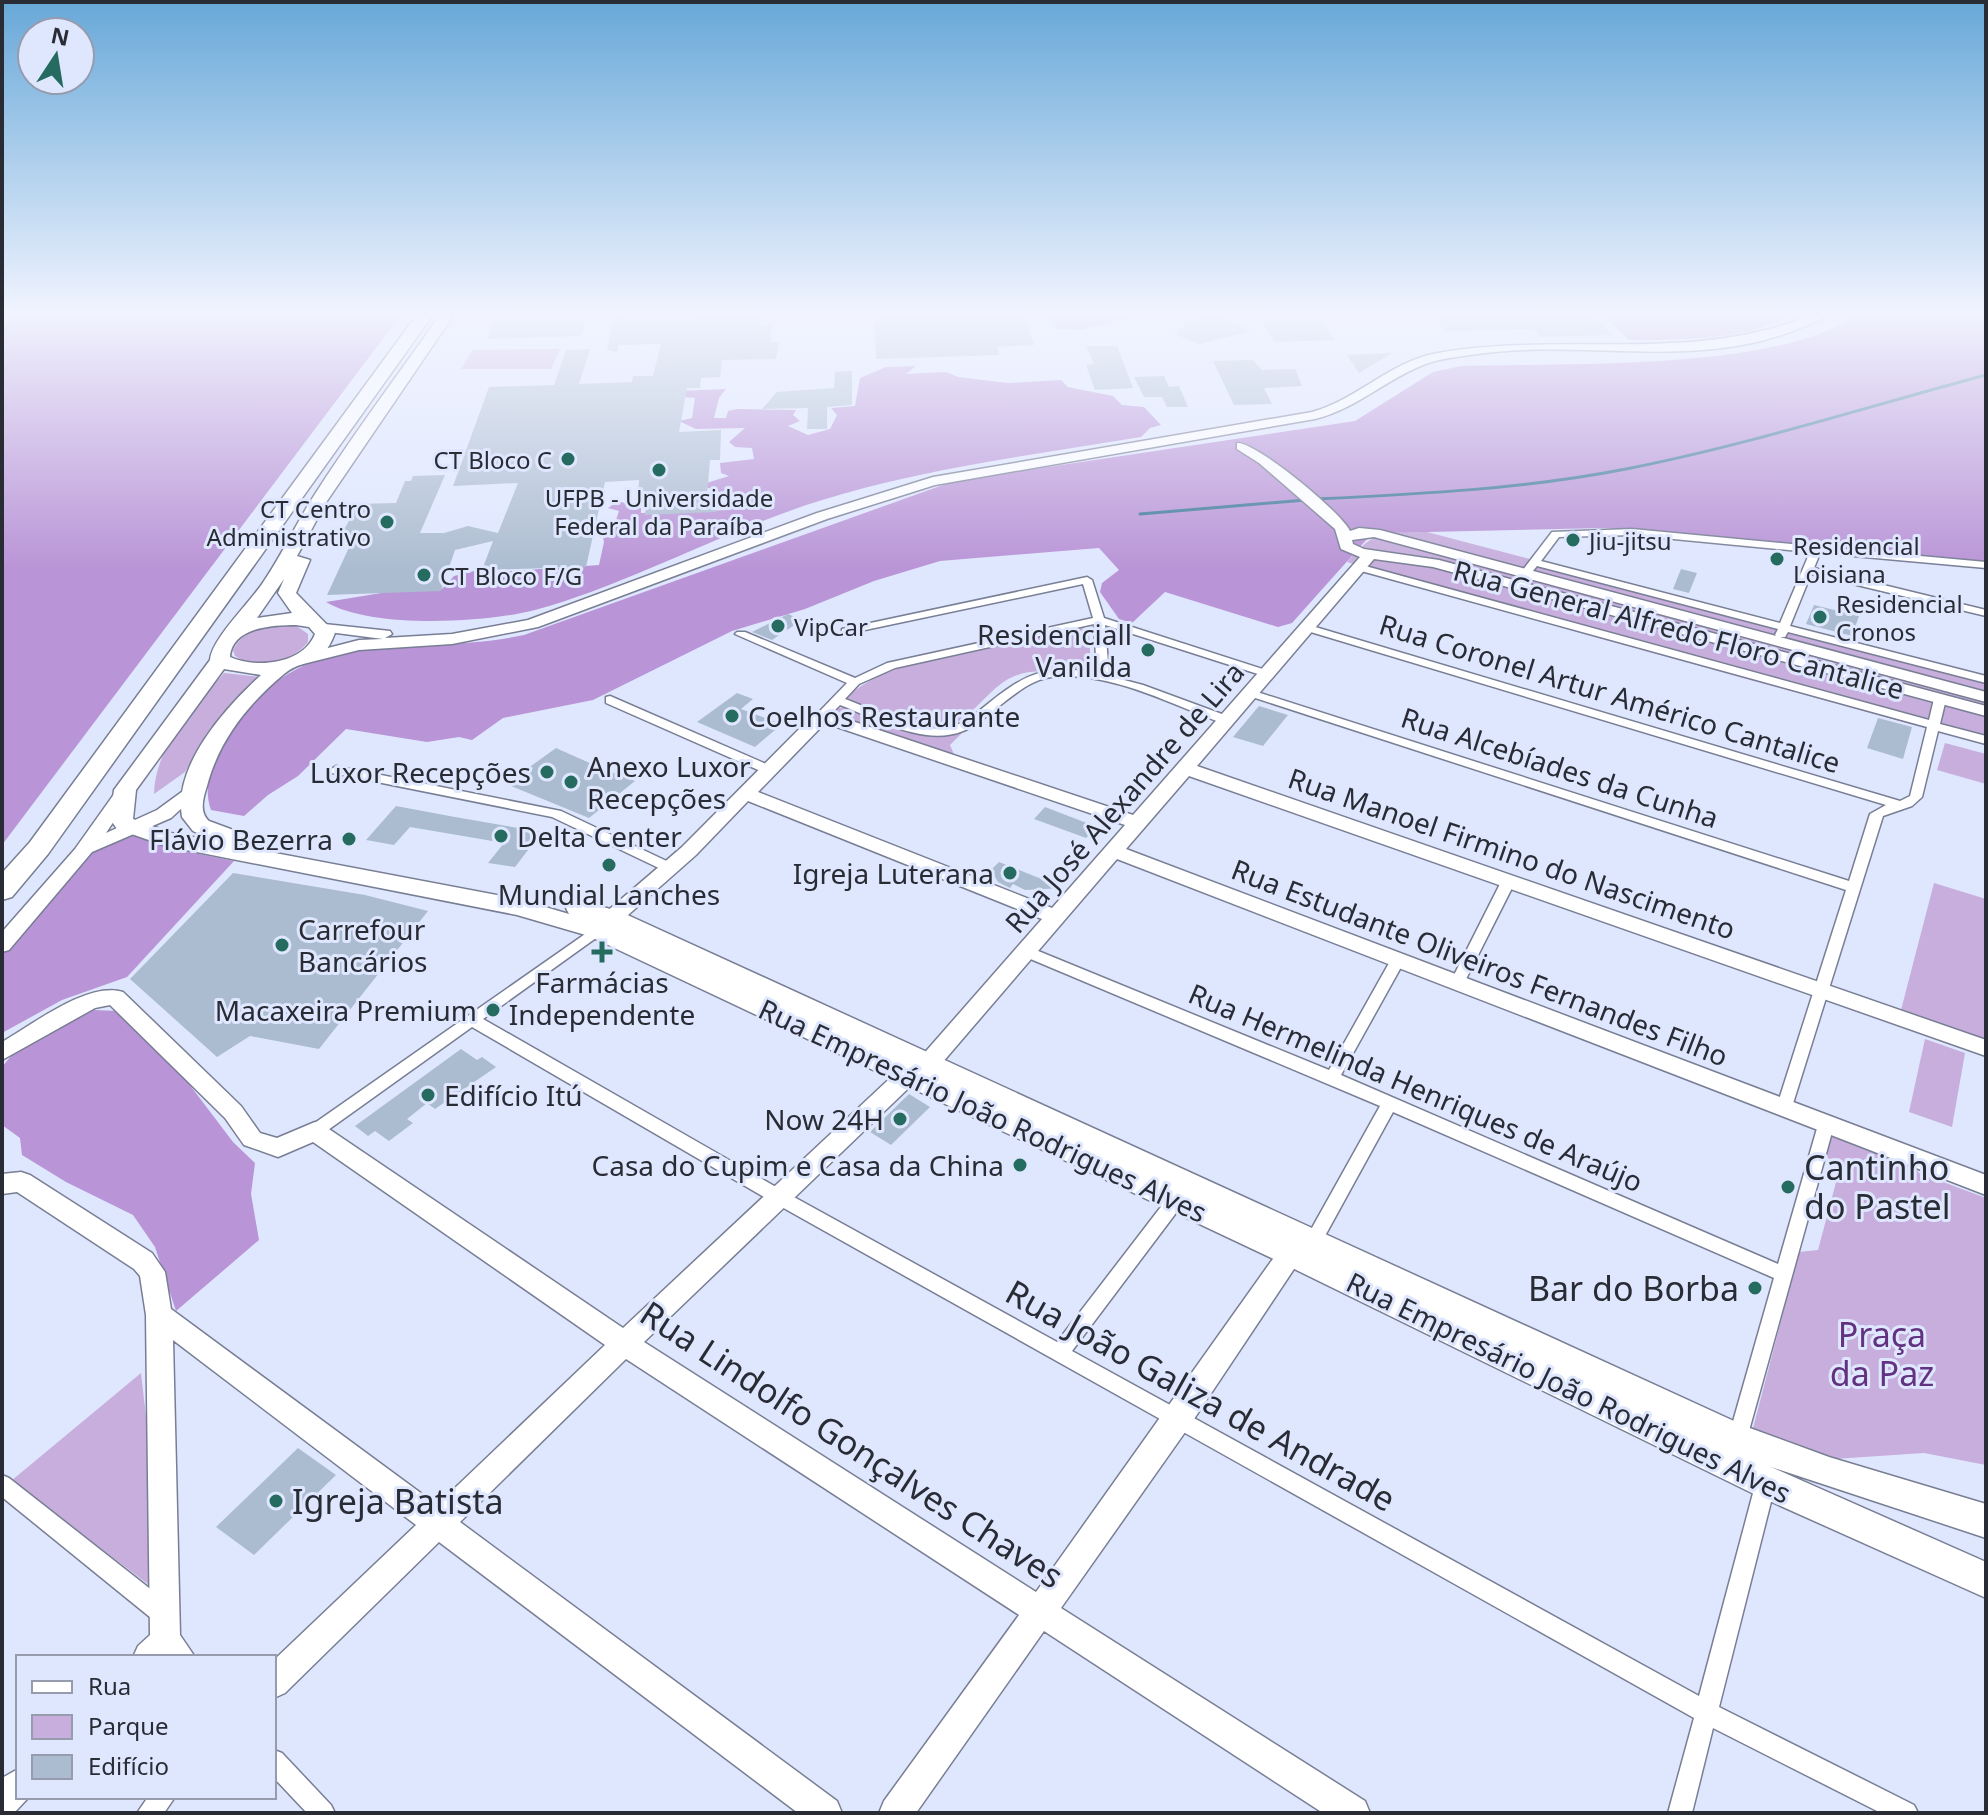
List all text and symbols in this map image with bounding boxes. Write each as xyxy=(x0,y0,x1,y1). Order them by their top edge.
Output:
north arrow xyxy=(16,16,96,96)
text: N xyxy=(48,19,72,52)
place label: CT Bloco C xyxy=(433,443,552,476)
marker: CT Bloco C xyxy=(559,450,577,468)
marker: UFPB - Universidade Federal da Paraíba xyxy=(650,461,668,479)
place label: UFPB - Universidade Federal da Paraíba xyxy=(545,481,773,542)
place label: CT Centro Administrativo xyxy=(207,492,371,553)
marker: CT Centro Administrativo xyxy=(378,513,396,531)
place label: Jiu-jitsu xyxy=(1587,524,1672,557)
place label: Residencial Loisiana xyxy=(1793,529,1920,590)
marker: Jiu-jitsu xyxy=(1564,531,1582,549)
street label: Rua General Alfredo Floro Cantalice xyxy=(1449,550,1909,708)
marker: Residencial Loisiana xyxy=(1768,550,1786,568)
place label: CT Bloco F/G xyxy=(440,559,582,592)
marker: CT Bloco F/G xyxy=(415,566,433,584)
place label: Residencial Cronos xyxy=(1836,587,1963,648)
street label: Rua Coronel Artur Américo Cantalice xyxy=(1375,605,1845,781)
marker: Residencial Cronos xyxy=(1811,608,1829,626)
place label: VipCar xyxy=(794,610,868,643)
place label: Residenciall Vanilda xyxy=(977,615,1132,685)
marker: VipCar xyxy=(769,617,787,635)
marker: Residenciall Vanilda xyxy=(1139,641,1157,659)
street label: Rua José Alexandre de Lira xyxy=(996,654,1252,940)
place label: Coelhos Restaurante xyxy=(748,697,1020,735)
street label: Rua Alcebíades da Cunha xyxy=(1397,698,1723,836)
marker: Coelhos Restaurante xyxy=(723,707,741,725)
place label: Anexo Luxor Recepções xyxy=(587,747,751,817)
place label: Luxor Recepções xyxy=(310,753,531,791)
street label: Rua Manoel Firmino do Nascimento xyxy=(1283,758,1741,948)
marker: Luxor Recepções xyxy=(538,763,556,781)
marker: Anexo Luxor Recepções xyxy=(562,773,580,791)
place label: Delta Center xyxy=(517,817,682,855)
place label: Flávio Bezerra xyxy=(149,820,333,858)
marker: Delta Center xyxy=(492,827,510,845)
marker: Flávio Bezerra xyxy=(340,830,358,848)
street label: Rua Estudante Oliveiros Fernandes Filho xyxy=(1226,850,1734,1074)
place label: Igreja Luterana xyxy=(793,854,994,892)
marker: Mundial Lanches xyxy=(600,856,618,874)
marker: Igreja Luterana xyxy=(1001,864,1019,882)
place label: Mundial Lanches xyxy=(498,875,720,913)
place label: Carrefour Bancários xyxy=(298,910,428,980)
marker: Carrefour Bancários xyxy=(273,936,291,954)
marker: Farmácias Independente xyxy=(593,943,611,961)
place label: Farmácias Independente xyxy=(509,963,695,1033)
street label: Rua Hermelinda Henriques de Araújo xyxy=(1183,974,1649,1200)
street label: Rua Empresário João Rodrigues Alves xyxy=(753,989,1213,1231)
place label: Macaxeira Premium xyxy=(215,991,477,1029)
marker: Macaxeira Premium xyxy=(484,1001,502,1019)
place label: Edifício Itú xyxy=(444,1076,583,1114)
marker: Edifício Itú xyxy=(419,1086,437,1104)
place label: Now 24H xyxy=(764,1100,884,1138)
marker: Now 24H xyxy=(891,1110,909,1128)
place label: Cantinho do Pastel xyxy=(1804,1144,1950,1229)
place label: Casa do Cupim e Casa da China xyxy=(592,1146,1004,1184)
marker: Casa do Cupim e Casa da China xyxy=(1011,1156,1029,1174)
marker: Cantinho do Pastel xyxy=(1779,1178,1797,1196)
street label: Rua Empresário João Rodrigues Alves xyxy=(1340,1263,1798,1511)
place label: Bar do Borba xyxy=(1528,1265,1739,1311)
street label: Rua João Galiza de Andrade xyxy=(998,1269,1404,1521)
marker: Bar do Borba xyxy=(1746,1279,1764,1297)
street label: Rua Lindolfo Gonçalves Chaves xyxy=(632,1290,1072,1598)
park label: Praça da Paz xyxy=(1830,1311,1934,1396)
place label: Igreja Batista xyxy=(292,1478,504,1524)
marker: Igreja Batista xyxy=(267,1492,285,1510)
legend xyxy=(16,1655,276,1799)
text: Rua xyxy=(88,1669,131,1702)
text: Parque xyxy=(88,1709,169,1742)
text: Edifício xyxy=(88,1749,169,1782)

